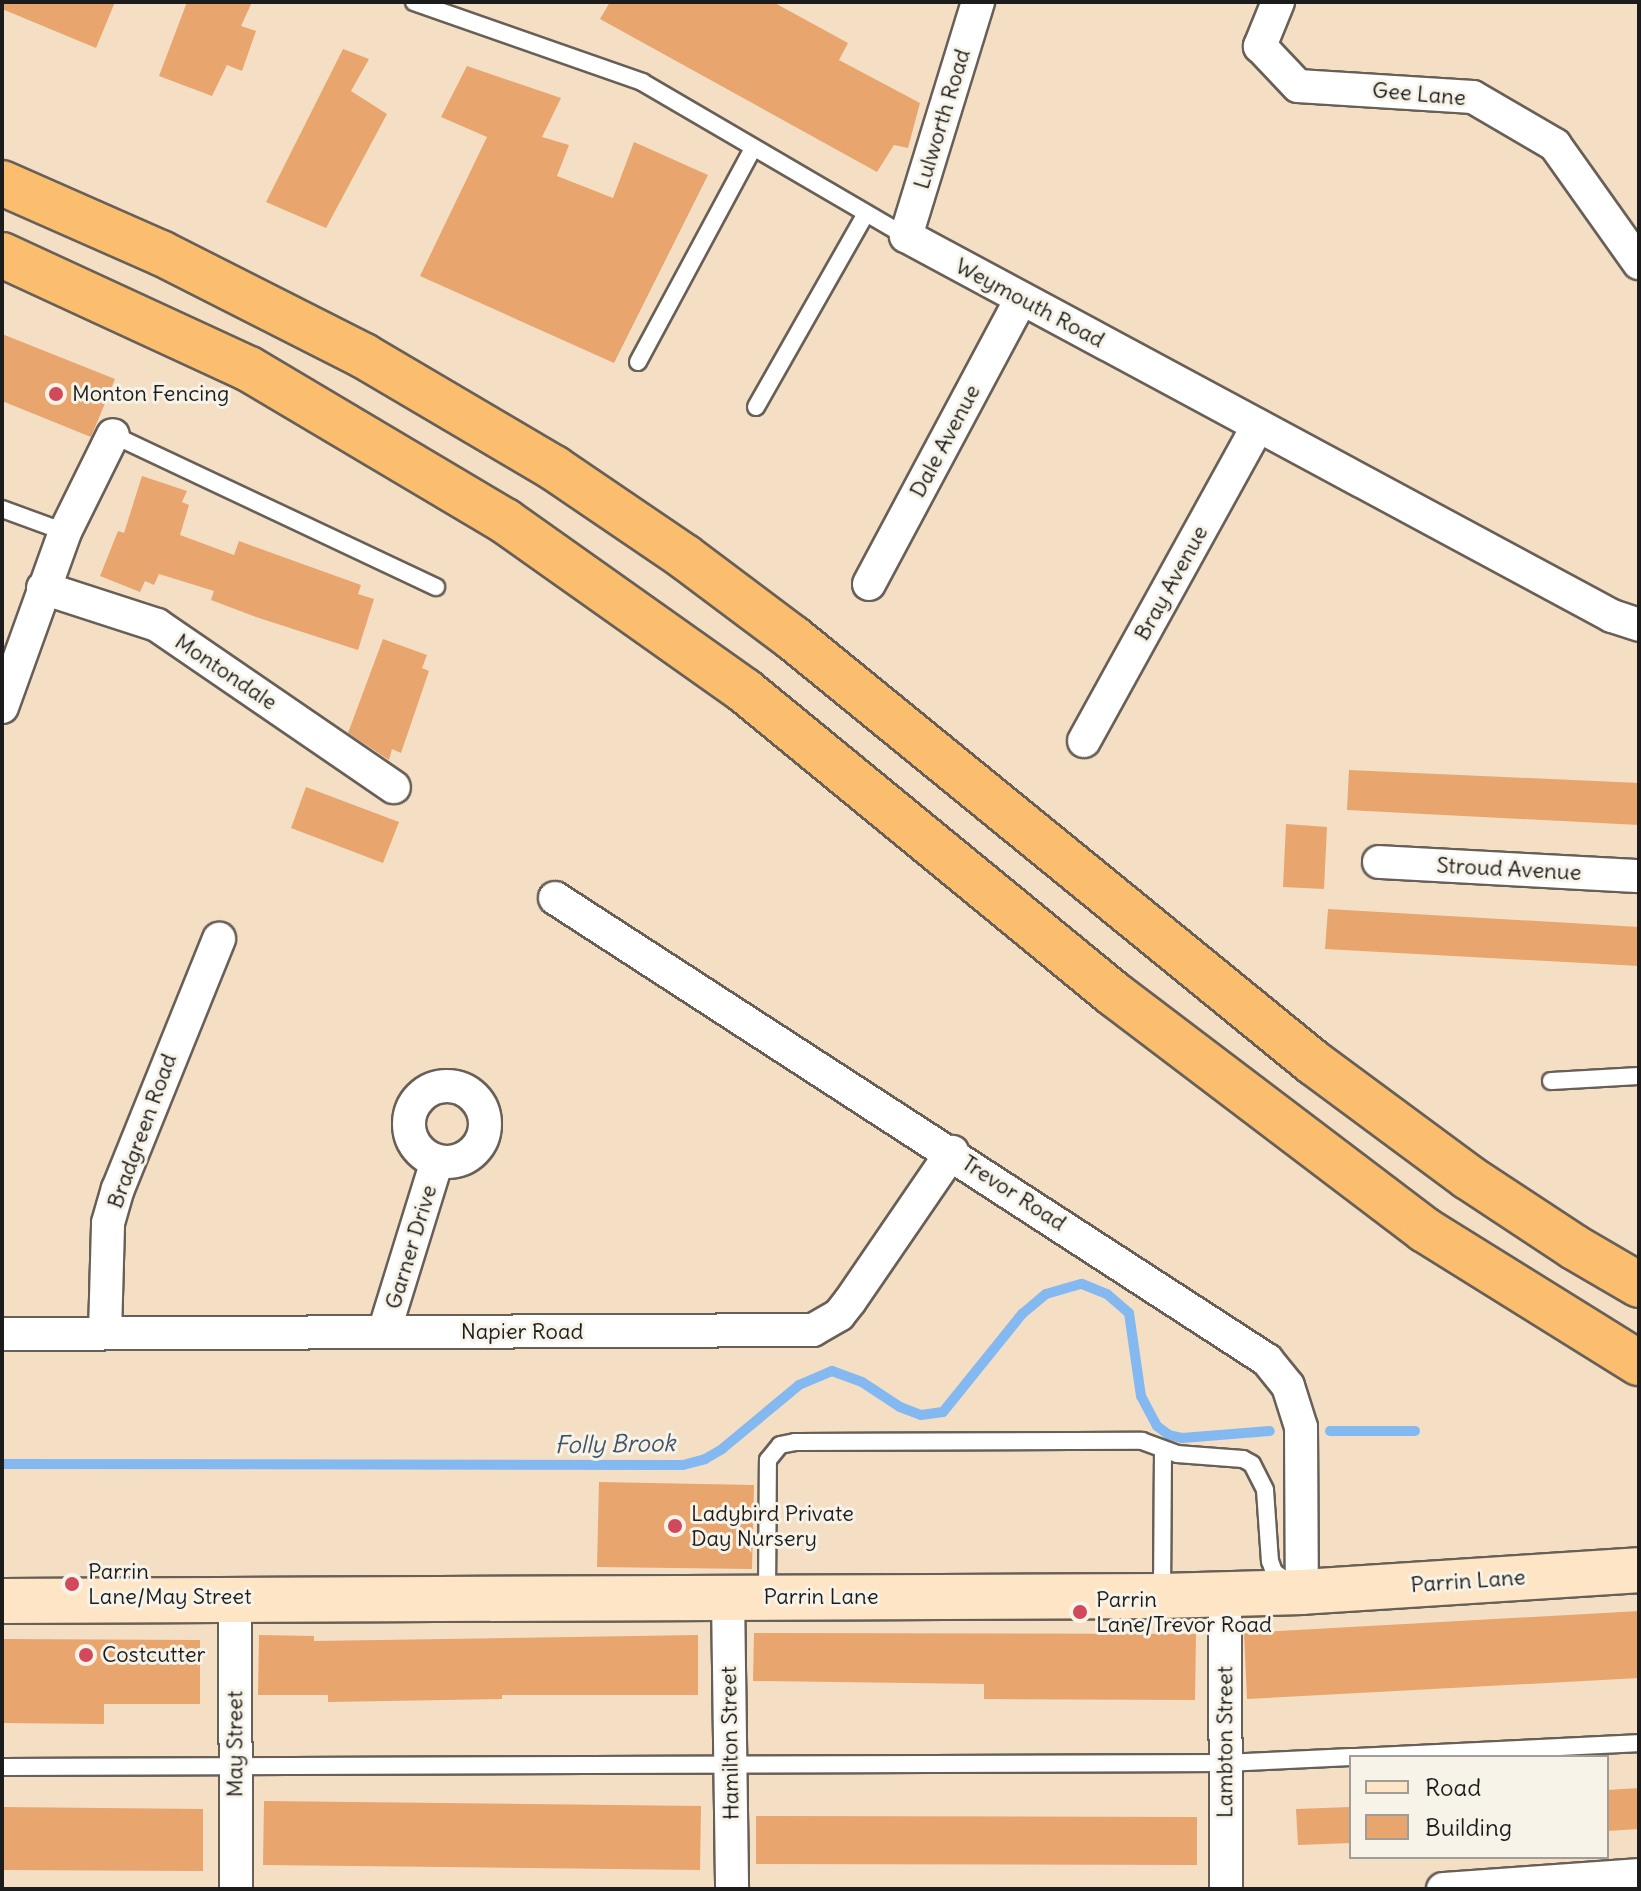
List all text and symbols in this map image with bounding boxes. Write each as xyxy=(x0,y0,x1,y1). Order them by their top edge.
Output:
street label: Lulworth Road xyxy=(908,46,976,192)
street label: Gee Lane xyxy=(1371,77,1467,111)
street label: Weymouth Road xyxy=(951,253,1109,353)
street label: Dale Avenue xyxy=(904,380,986,502)
place label: Monton Fencing xyxy=(72,381,229,407)
marker: Monton Fencing xyxy=(47,385,65,403)
street label: Bray Avenue xyxy=(1129,521,1213,645)
street label: Montondale xyxy=(170,628,282,716)
street label: Stroud Avenue xyxy=(1436,852,1582,886)
street label: Bradgreen Road xyxy=(102,1050,182,1212)
street label: Trevor Road xyxy=(957,1150,1071,1236)
street label: Garner Drive xyxy=(380,1182,442,1312)
street label: Napier Road xyxy=(461,1319,583,1345)
water label: Folly Brook xyxy=(554,1429,676,1459)
place label: Ladybird Private Day Nursery xyxy=(691,1500,854,1552)
marker: Ladybird Private Day Nursery xyxy=(666,1517,684,1535)
place label: Parrin Lane/May Street xyxy=(88,1558,252,1610)
street label: Parrin Lane xyxy=(1410,1564,1526,1598)
marker: Parrin Lane/May Street xyxy=(63,1575,81,1593)
street label: Parrin Lane xyxy=(763,1584,879,1610)
place label: Parrin Lane/Trevor Road xyxy=(1096,1586,1272,1638)
marker: Parrin Lane/Trevor Road xyxy=(1071,1603,1089,1621)
place label: Costcutter xyxy=(102,1642,206,1668)
marker: Costcutter xyxy=(77,1646,95,1664)
street label: Hamilton Street xyxy=(715,1666,745,1820)
street label: Lambton Street xyxy=(1212,1666,1238,1818)
street label: May Street xyxy=(222,1691,248,1797)
legend xyxy=(1349,1755,1609,1859)
text: Road xyxy=(1425,1772,1481,1802)
text: Building xyxy=(1425,1812,1512,1842)

